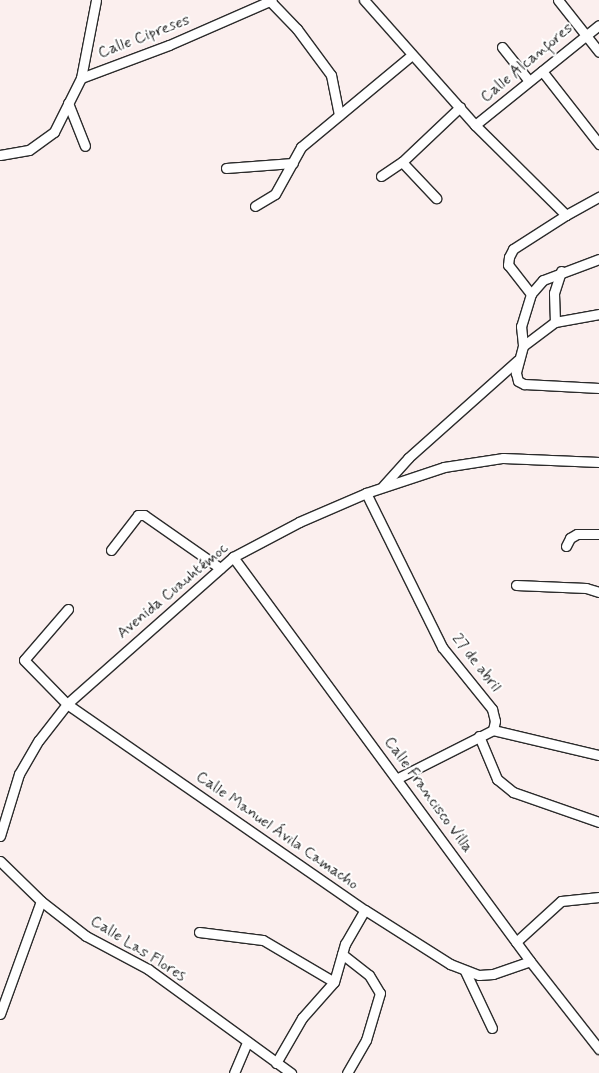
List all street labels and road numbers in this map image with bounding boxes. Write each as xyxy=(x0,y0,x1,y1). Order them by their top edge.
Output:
street label: Calle Cipreses xyxy=(95,11,193,63)
street label: Calle Alcanfores xyxy=(477,19,577,107)
street label: Avenida Cuauhtémoc xyxy=(113,538,233,644)
street label: 27 de abril xyxy=(447,630,505,696)
street label: Calle Francisco Villa xyxy=(380,734,476,856)
street label: Calle Manuel Ávila Camacho xyxy=(192,768,362,894)
street label: Calle Las Flores xyxy=(87,912,189,986)

